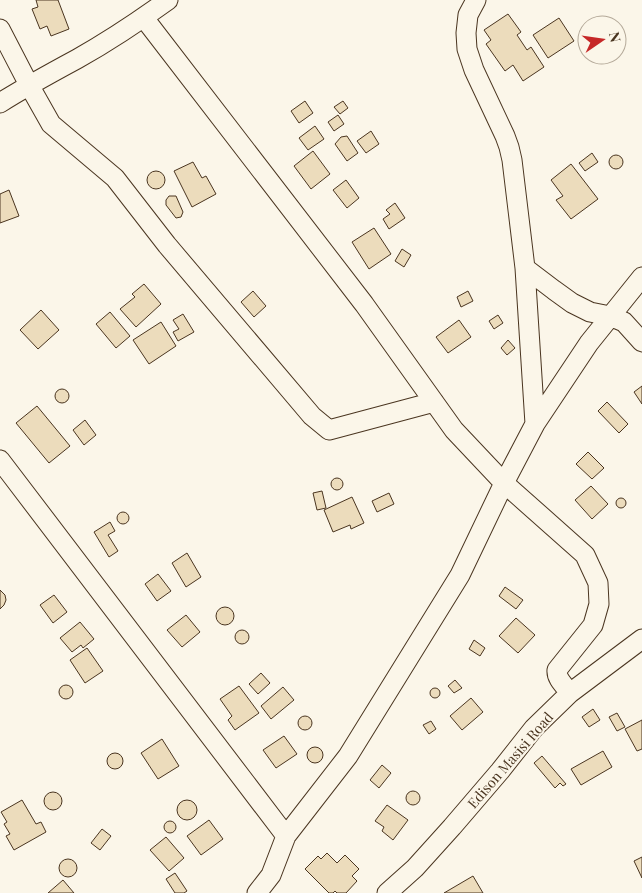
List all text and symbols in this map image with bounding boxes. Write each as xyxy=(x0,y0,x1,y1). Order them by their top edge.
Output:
north arrow xyxy=(577,15,627,65)
text: N xyxy=(605,30,626,44)
street label: Edison Masisi Road xyxy=(463,708,557,812)

